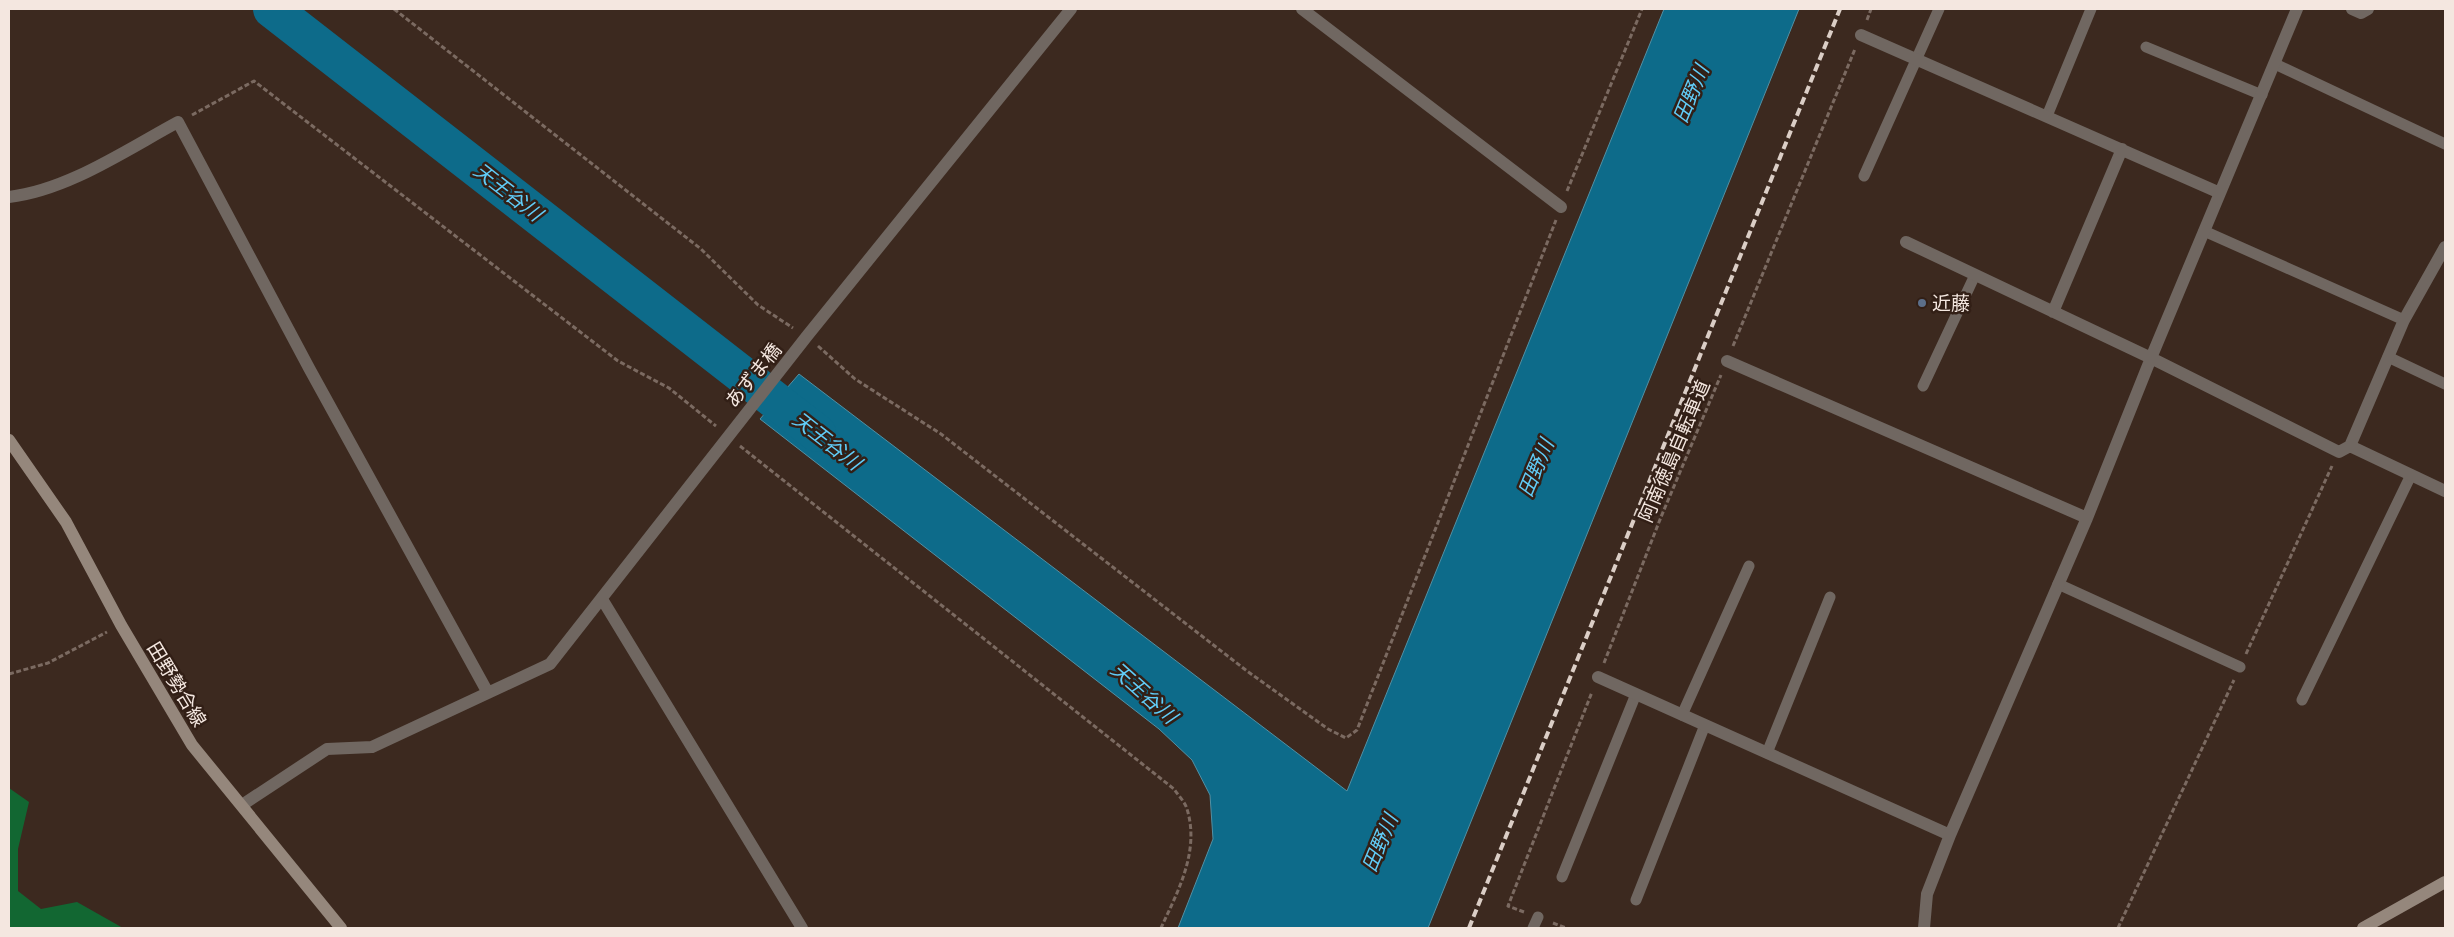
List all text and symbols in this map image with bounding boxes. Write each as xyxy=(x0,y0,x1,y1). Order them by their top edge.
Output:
water label: 田野川 xyxy=(1666,59,1718,128)
water label: 天王谷川 xyxy=(467,156,550,230)
place label: 近藤 xyxy=(1932,290,1970,319)
marker: 近藤 xyxy=(1916,297,1928,309)
street label: あずま橋 xyxy=(719,337,789,415)
street label: 阿南徳島自転車道 xyxy=(1632,376,1718,527)
water label: 天王谷川 xyxy=(786,405,869,479)
water label: 田野川 xyxy=(1511,433,1563,502)
street label: 田野勢合線 xyxy=(139,637,213,733)
water label: 天王谷川 xyxy=(1104,656,1185,733)
water label: 田野川 xyxy=(1355,808,1407,877)

